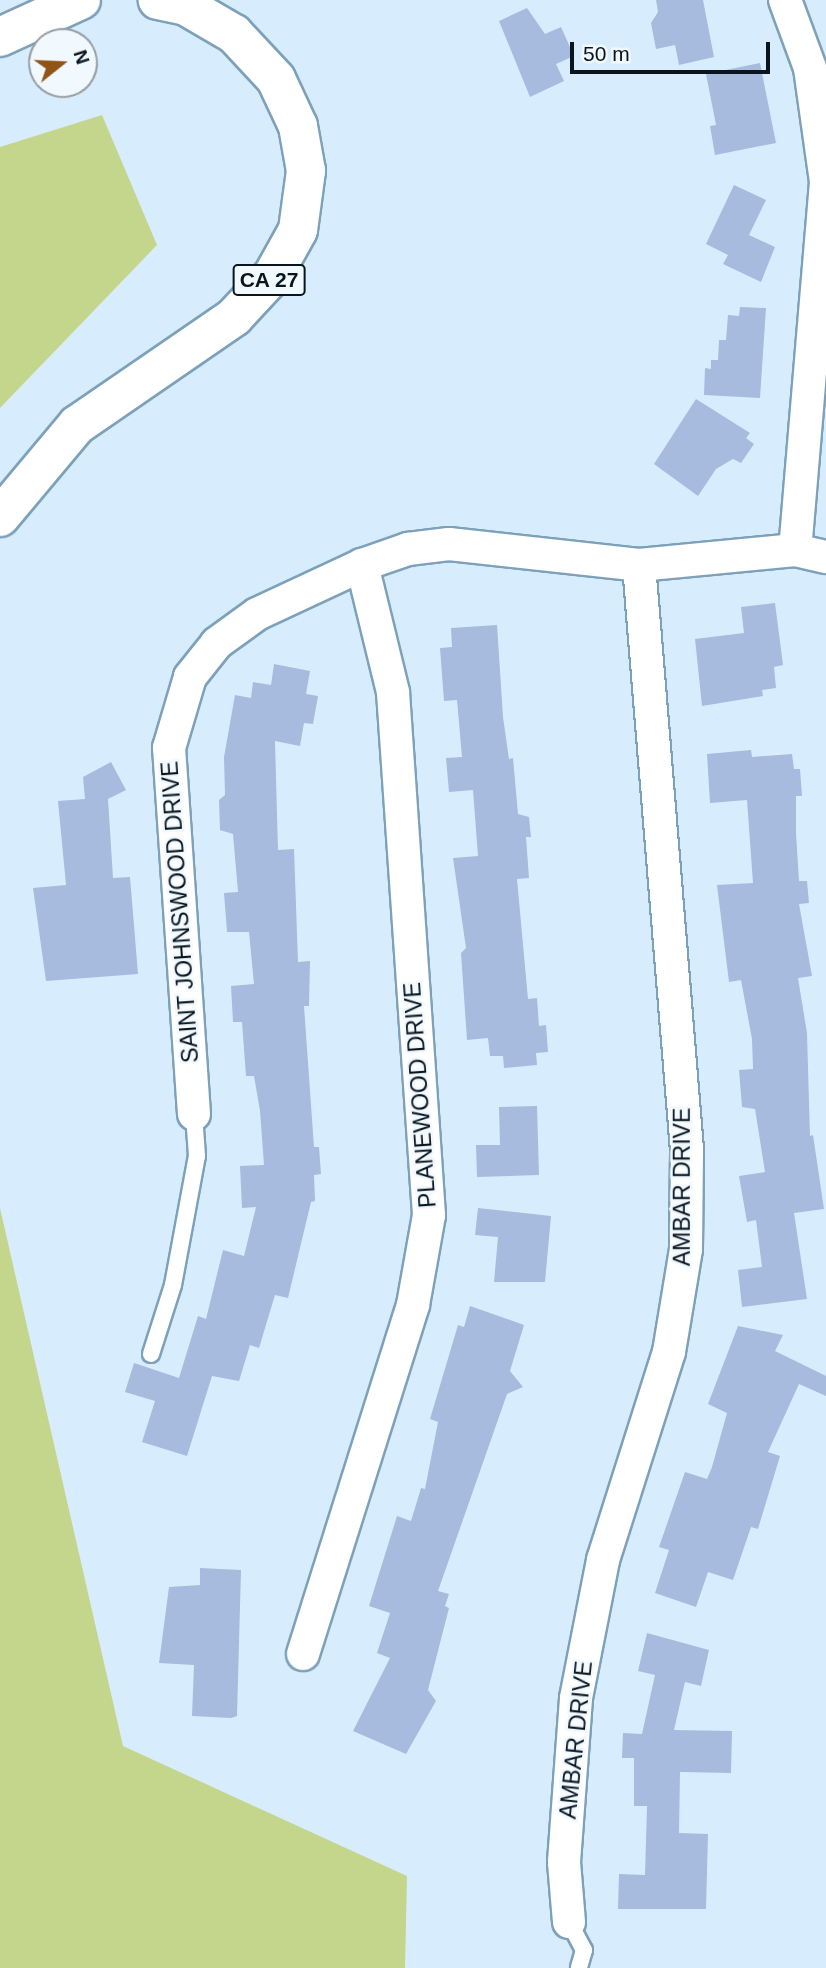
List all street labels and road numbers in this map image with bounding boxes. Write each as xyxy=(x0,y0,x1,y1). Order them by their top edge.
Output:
road number: CA 27 xyxy=(230,262,308,298)
street label: SAINT JOHNSWOOD DRIVE xyxy=(156,760,204,1064)
street label: PLANEWOOD DRIVE xyxy=(398,981,442,1209)
street label: AMBAR DRIVE xyxy=(668,1108,696,1266)
street label: AMBAR DRIVE xyxy=(554,1660,598,1820)

